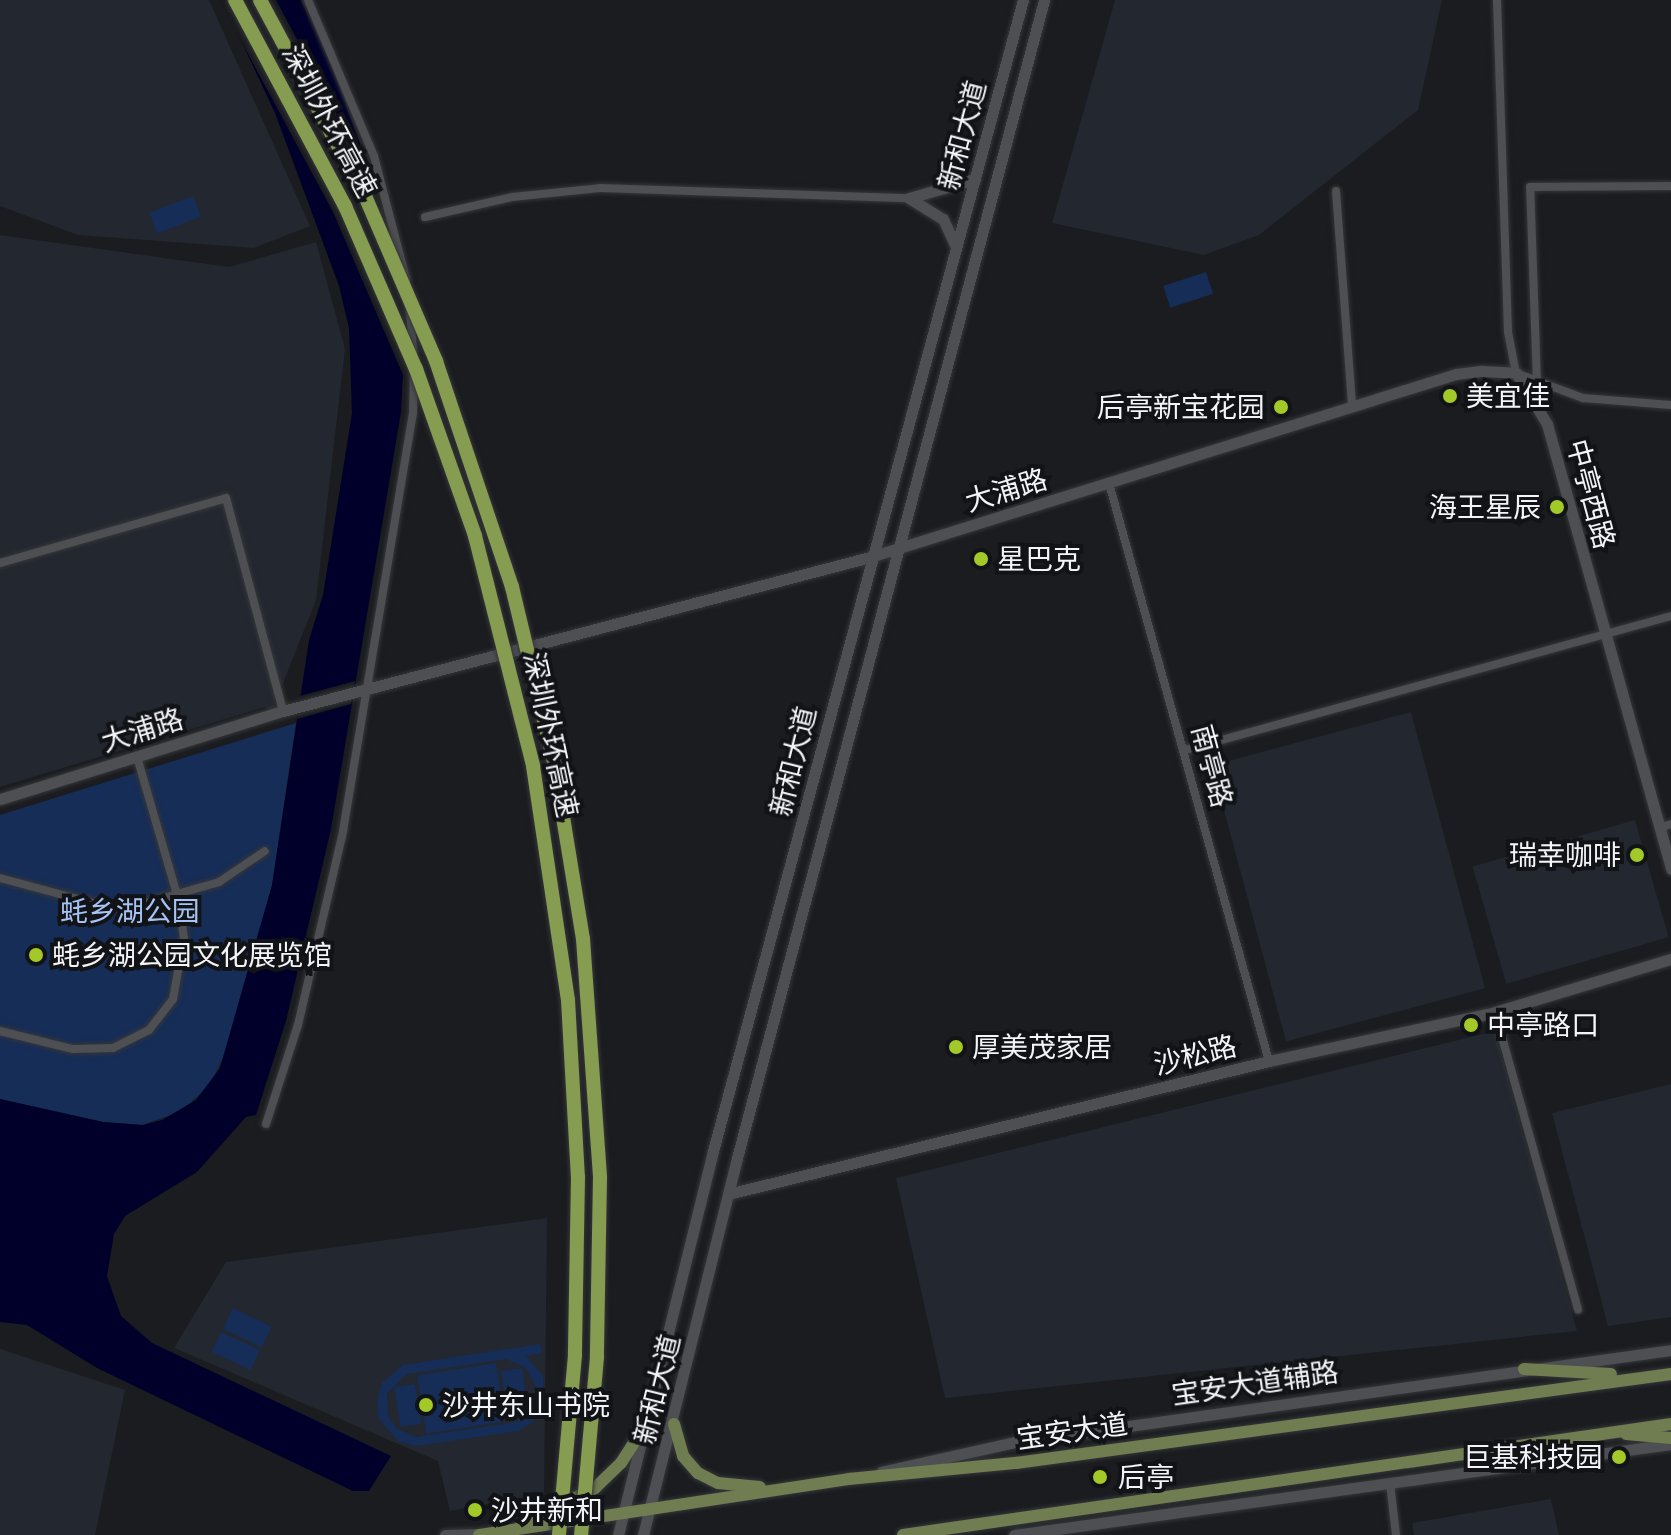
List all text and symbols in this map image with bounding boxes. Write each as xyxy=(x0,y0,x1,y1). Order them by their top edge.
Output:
street label: 深圳外环高速 xyxy=(276,39,384,203)
street label: 新和大道 xyxy=(931,77,993,193)
place label: 美宜佳 xyxy=(1466,379,1550,413)
marker: 美宜佳 xyxy=(1441,387,1459,405)
place label: 后亭新宝花园 xyxy=(1097,390,1265,424)
marker: 后亭新宝花园 xyxy=(1272,398,1290,416)
street label: 中亭西路 xyxy=(1560,436,1622,552)
street label: 大浦路 xyxy=(961,462,1051,518)
place label: 海王星辰 xyxy=(1429,490,1541,524)
marker: 海王星辰 xyxy=(1548,498,1566,516)
place label: 星巴克 xyxy=(997,542,1081,576)
marker: 星巴克 xyxy=(972,550,990,568)
street label: 深圳外环高速 xyxy=(517,649,585,821)
street label: 大浦路 xyxy=(97,702,187,758)
street label: 新和大道 xyxy=(763,703,823,819)
street label: 南亭路 xyxy=(1185,721,1239,811)
place label: 瑞幸咖啡 xyxy=(1509,838,1621,872)
marker: 瑞幸咖啡 xyxy=(1628,846,1646,864)
park label: 蚝乡湖公园 xyxy=(60,894,200,928)
place label: 蚝乡湖公园文化展览馆 xyxy=(52,938,332,972)
marker: 蚝乡湖公园文化展览馆 xyxy=(27,946,45,964)
place label: 中亭路口 xyxy=(1487,1008,1599,1042)
marker: 中亭路口 xyxy=(1462,1016,1480,1034)
street label: 沙松路 xyxy=(1150,1029,1240,1081)
place label: 厚美茂家居 xyxy=(972,1030,1112,1064)
marker: 厚美茂家居 xyxy=(947,1038,965,1056)
street label: 新和大道 xyxy=(627,1331,687,1447)
street label: 宝安大道辅路 xyxy=(1169,1355,1341,1411)
place label: 沙井东山书院 xyxy=(442,1388,610,1422)
marker: 沙井东山书院 xyxy=(417,1396,435,1414)
street label: 宝安大道 xyxy=(1014,1407,1130,1455)
place label: 巨基科技园 xyxy=(1463,1440,1603,1474)
marker: 巨基科技园 xyxy=(1610,1448,1628,1466)
place label: 后亭 xyxy=(1118,1460,1174,1494)
marker: 后亭 xyxy=(1089,1466,1111,1488)
place label: 沙井新和 xyxy=(491,1493,603,1527)
marker: 沙井新和 xyxy=(466,1501,484,1519)

